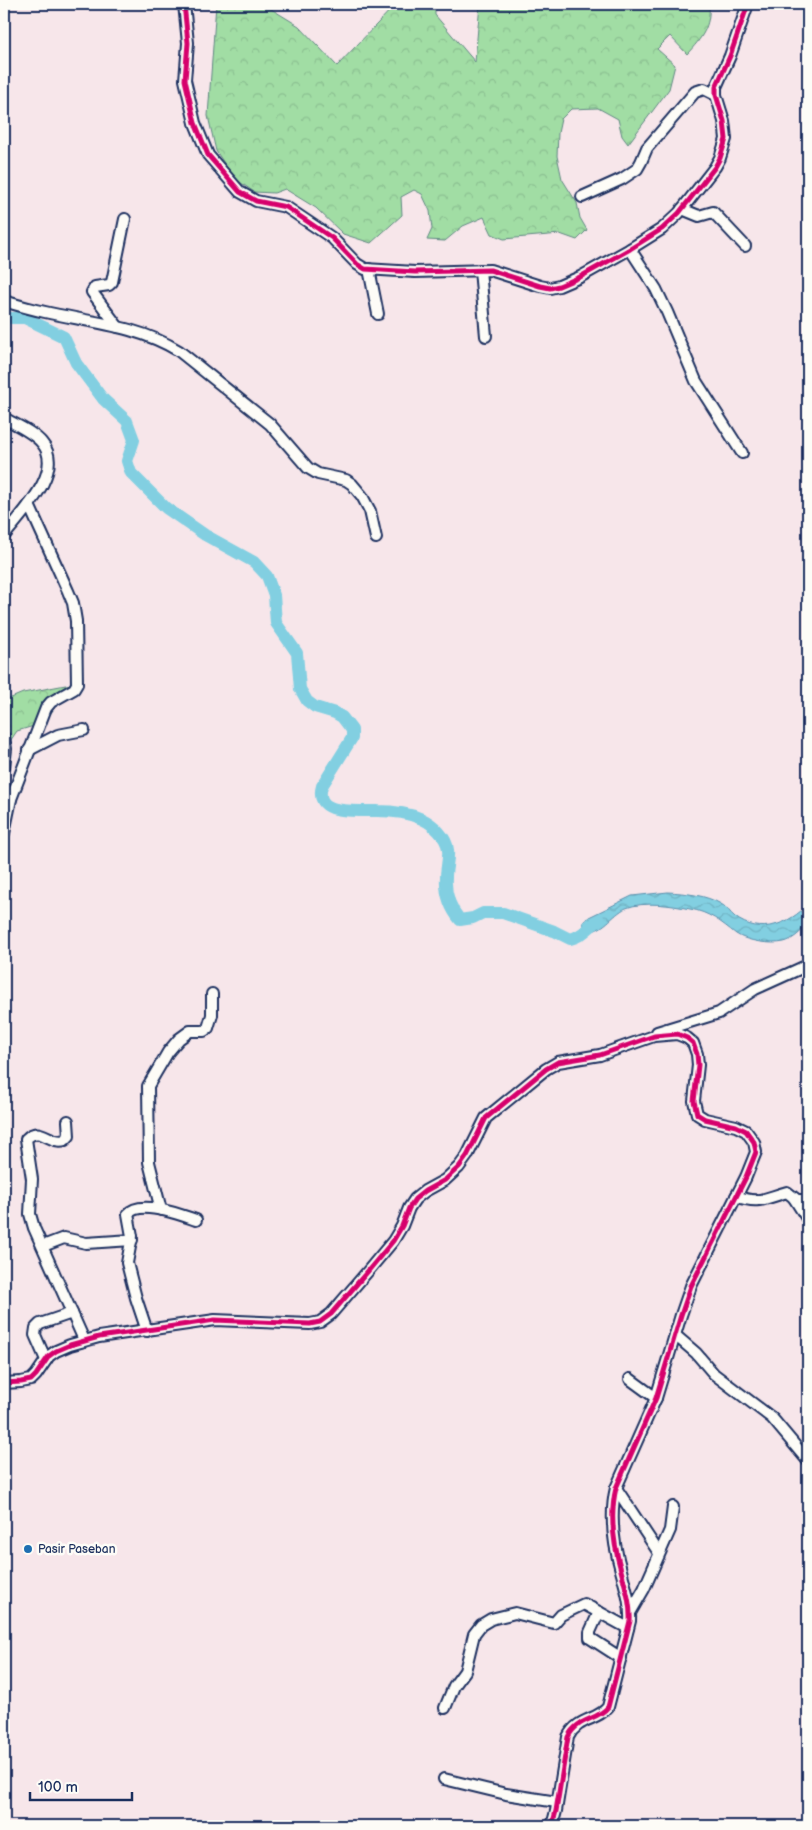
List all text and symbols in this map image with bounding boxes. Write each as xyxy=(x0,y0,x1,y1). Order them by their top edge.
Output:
place label: Pasir Paseban xyxy=(38,1542,116,1557)
marker: Pasir Paseban xyxy=(22,1543,34,1555)
scale bar xyxy=(30,1770,132,1802)
text: 100 m xyxy=(38,1778,78,1797)

